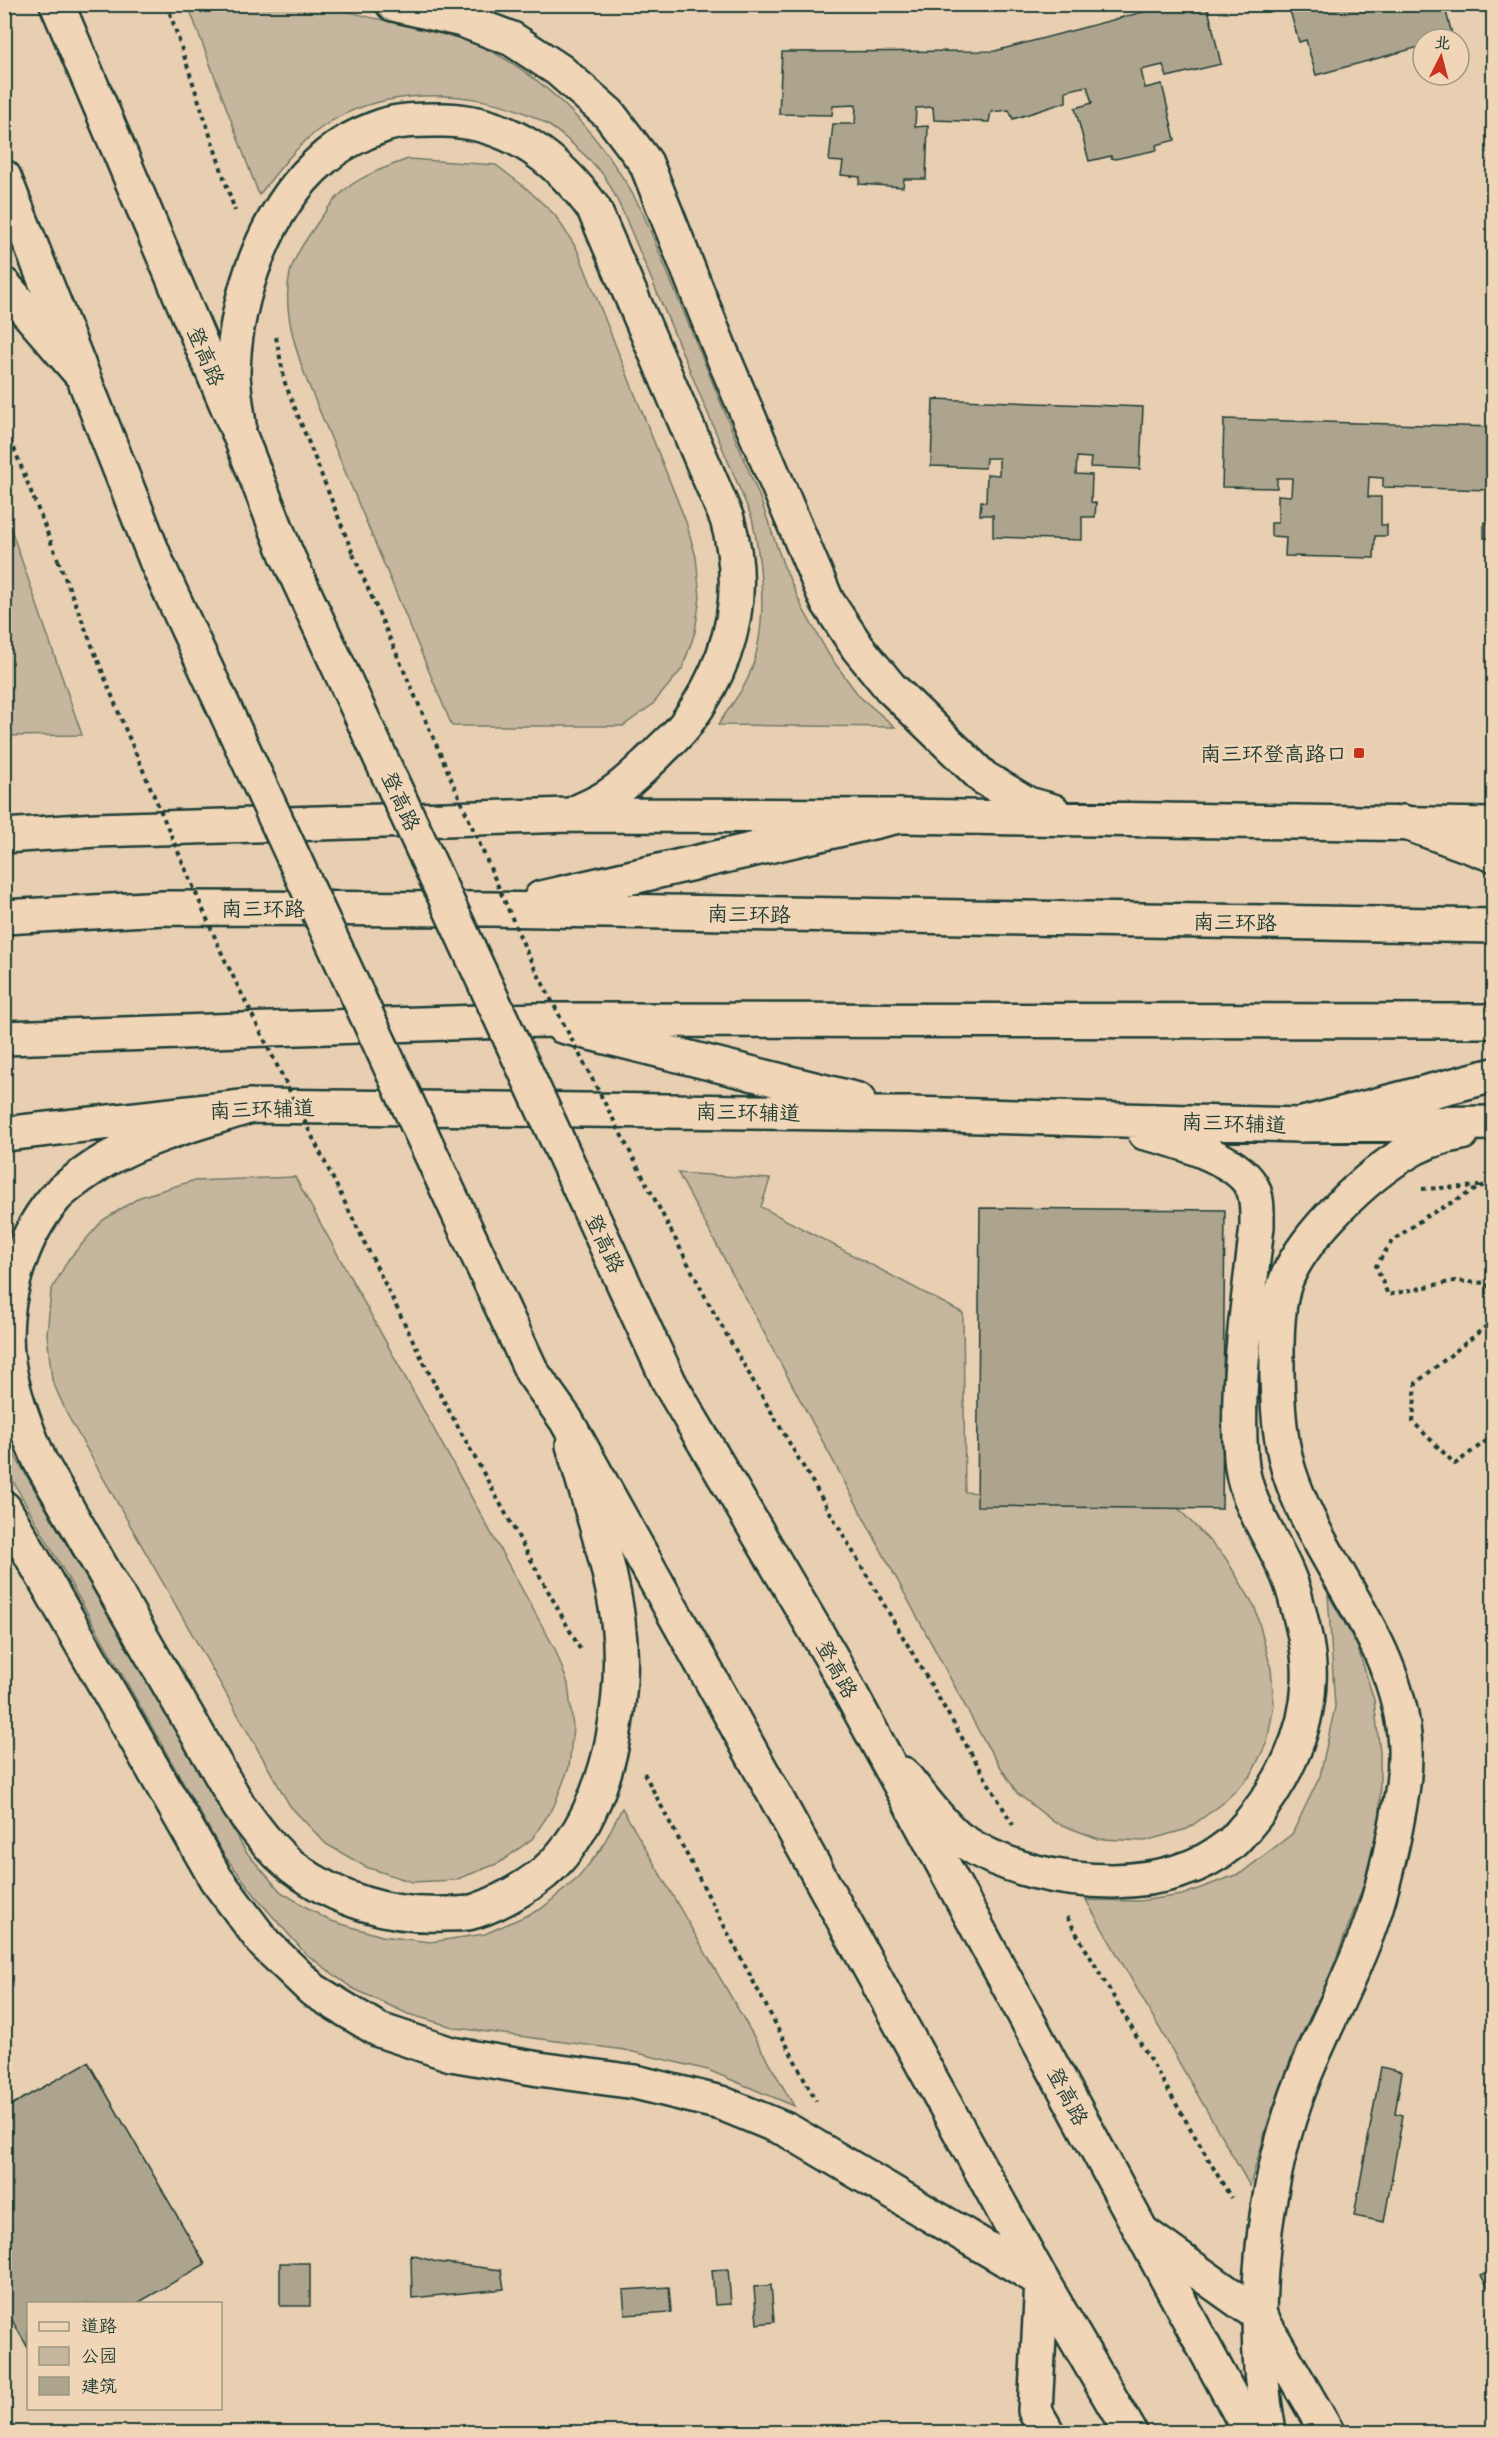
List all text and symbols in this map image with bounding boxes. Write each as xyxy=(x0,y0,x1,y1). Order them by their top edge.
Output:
north arrow xyxy=(1411,27,1471,87)
text: 北 xyxy=(1433,30,1452,54)
street label: 登高路 xyxy=(180,321,232,391)
place label: 南三环登高路口 xyxy=(1200,739,1347,768)
marker: 南三环登高路口 xyxy=(1352,746,1366,760)
street label: 登高路 xyxy=(375,766,427,836)
street label: 南三环路 xyxy=(221,894,305,923)
street label: 南三环路 xyxy=(707,899,791,929)
street label: 南三环路 xyxy=(1193,907,1277,937)
street label: 南三环辅道 xyxy=(209,1093,315,1125)
street label: 南三环辅道 xyxy=(695,1097,801,1127)
street label: 南三环辅道 xyxy=(1181,1107,1287,1139)
street label: 登高路 xyxy=(579,1208,631,1278)
street label: 登高路 xyxy=(809,1634,865,1704)
street label: 登高路 xyxy=(1040,2061,1096,2131)
legend xyxy=(27,2302,222,2410)
text: 道路 xyxy=(81,2313,117,2338)
text: 公园 xyxy=(81,2343,117,2368)
text: 建筑 xyxy=(81,2373,117,2398)

